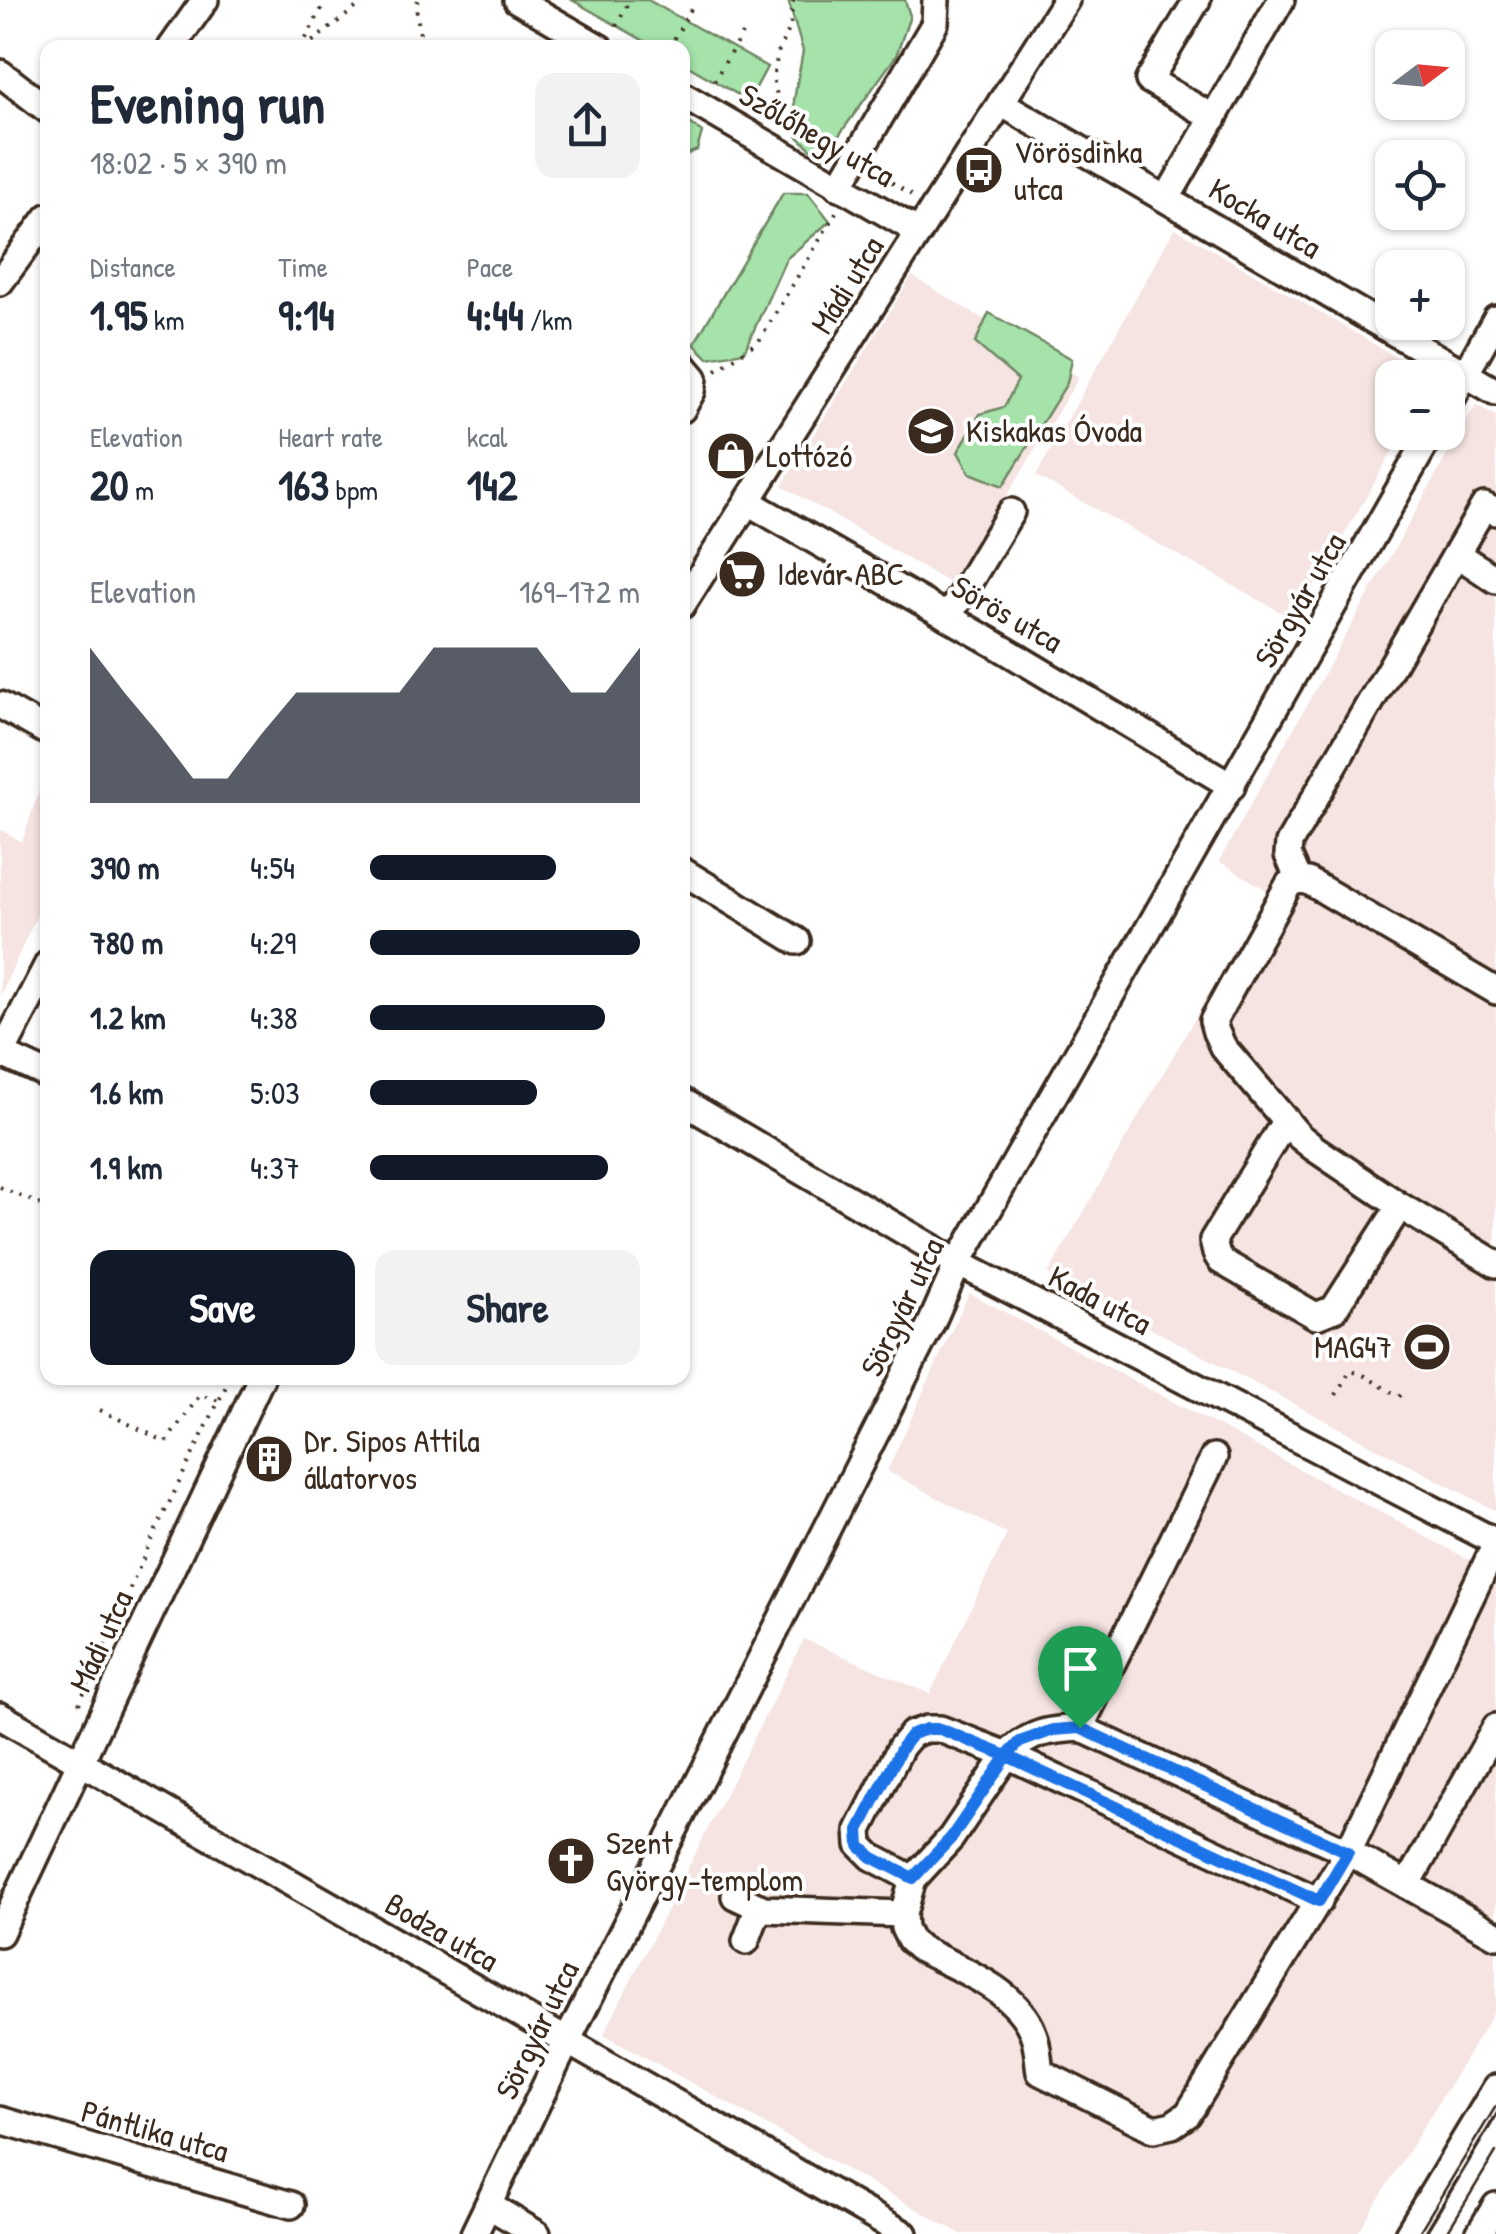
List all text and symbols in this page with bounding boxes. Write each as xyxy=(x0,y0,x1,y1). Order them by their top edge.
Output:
north arrow xyxy=(1375,30,1465,120)
map controls xyxy=(1375,30,1465,450)
text: Evening run xyxy=(90,66,325,140)
button: share xyxy=(535,73,640,178)
street label: Szőlőhegy utca xyxy=(732,73,903,196)
place label: Vörösdinka utca xyxy=(1014,130,1142,210)
button: locate xyxy=(1375,140,1465,230)
text: 18:02 · 5 × 390 m xyxy=(90,141,287,184)
bus stop icon: Vörösdinka utca xyxy=(953,144,1005,196)
street label: Kocka utca xyxy=(1201,167,1329,268)
street label: Mádi utca xyxy=(800,228,893,342)
text: Distance xyxy=(90,248,176,286)
text: Time xyxy=(278,248,328,286)
text: Pace xyxy=(467,248,513,286)
button: + xyxy=(1375,250,1465,340)
text: 1.95 xyxy=(90,286,147,343)
text: 9:14 xyxy=(278,286,334,343)
text: 4:44 xyxy=(467,286,524,343)
text: km xyxy=(147,301,185,339)
text: /km xyxy=(524,301,573,339)
button: − xyxy=(1375,360,1465,450)
school or university icon: Kiskakas Óvoda xyxy=(905,405,957,457)
place label: Kiskakas Óvoda xyxy=(966,409,1142,452)
text: Elevation xyxy=(90,418,183,456)
text: Heart rate xyxy=(278,418,383,456)
text: kcal xyxy=(467,418,508,456)
shop icon: Lottózó xyxy=(705,430,757,482)
place label: Lottózó xyxy=(766,434,852,477)
text: 20 xyxy=(90,456,128,513)
text: 163 xyxy=(278,456,329,513)
text: 142 xyxy=(467,456,517,513)
text: m xyxy=(128,471,154,509)
text: bpm xyxy=(329,471,378,509)
street label: Sörgyár utca xyxy=(1244,525,1355,675)
supermarket icon: Idevár ABC xyxy=(716,548,768,600)
place label: Idevár ABC xyxy=(777,552,904,595)
street label: Sörös utca xyxy=(944,565,1071,662)
text: Elevation xyxy=(90,570,196,613)
text: 169–172 m xyxy=(519,570,640,613)
text: 390 m xyxy=(90,846,160,889)
text: 4:54 xyxy=(250,846,295,889)
text: 780 m xyxy=(90,921,163,964)
text: 4:29 xyxy=(250,921,296,964)
text: 1.2 km xyxy=(90,996,166,1039)
text: 4:38 xyxy=(250,996,298,1039)
text: 1.6 km xyxy=(90,1071,164,1114)
text: 5:03 xyxy=(250,1071,300,1114)
text: 1.9 km xyxy=(90,1146,163,1189)
text: 4:37 xyxy=(250,1146,300,1189)
street label: Sörgyár utca xyxy=(850,1231,953,1383)
button: Save xyxy=(90,1250,355,1365)
button: Share xyxy=(375,1250,640,1365)
street label: Kada utca xyxy=(1041,1255,1159,1344)
sports icon: MAG47 xyxy=(1401,1321,1453,1373)
place label: MAG47 xyxy=(1314,1325,1392,1368)
place label: Dr. Sipos Attila állatorvos xyxy=(304,1419,480,1499)
building icon: Dr. Sipos Attila állatorvos xyxy=(243,1433,295,1485)
street label: Mádi utca xyxy=(58,1583,143,1699)
pin xyxy=(1038,1626,1123,1729)
icon: arrive xyxy=(1053,1641,1108,1696)
place label: Szent György-templom xyxy=(606,1821,803,1901)
church icon: Szent György-templom xyxy=(545,1835,597,1887)
street label: Bodza utca xyxy=(378,1882,507,1981)
street label: Sörgyár utca xyxy=(485,1954,588,2106)
street label: Pántlika utca xyxy=(77,2089,234,2172)

